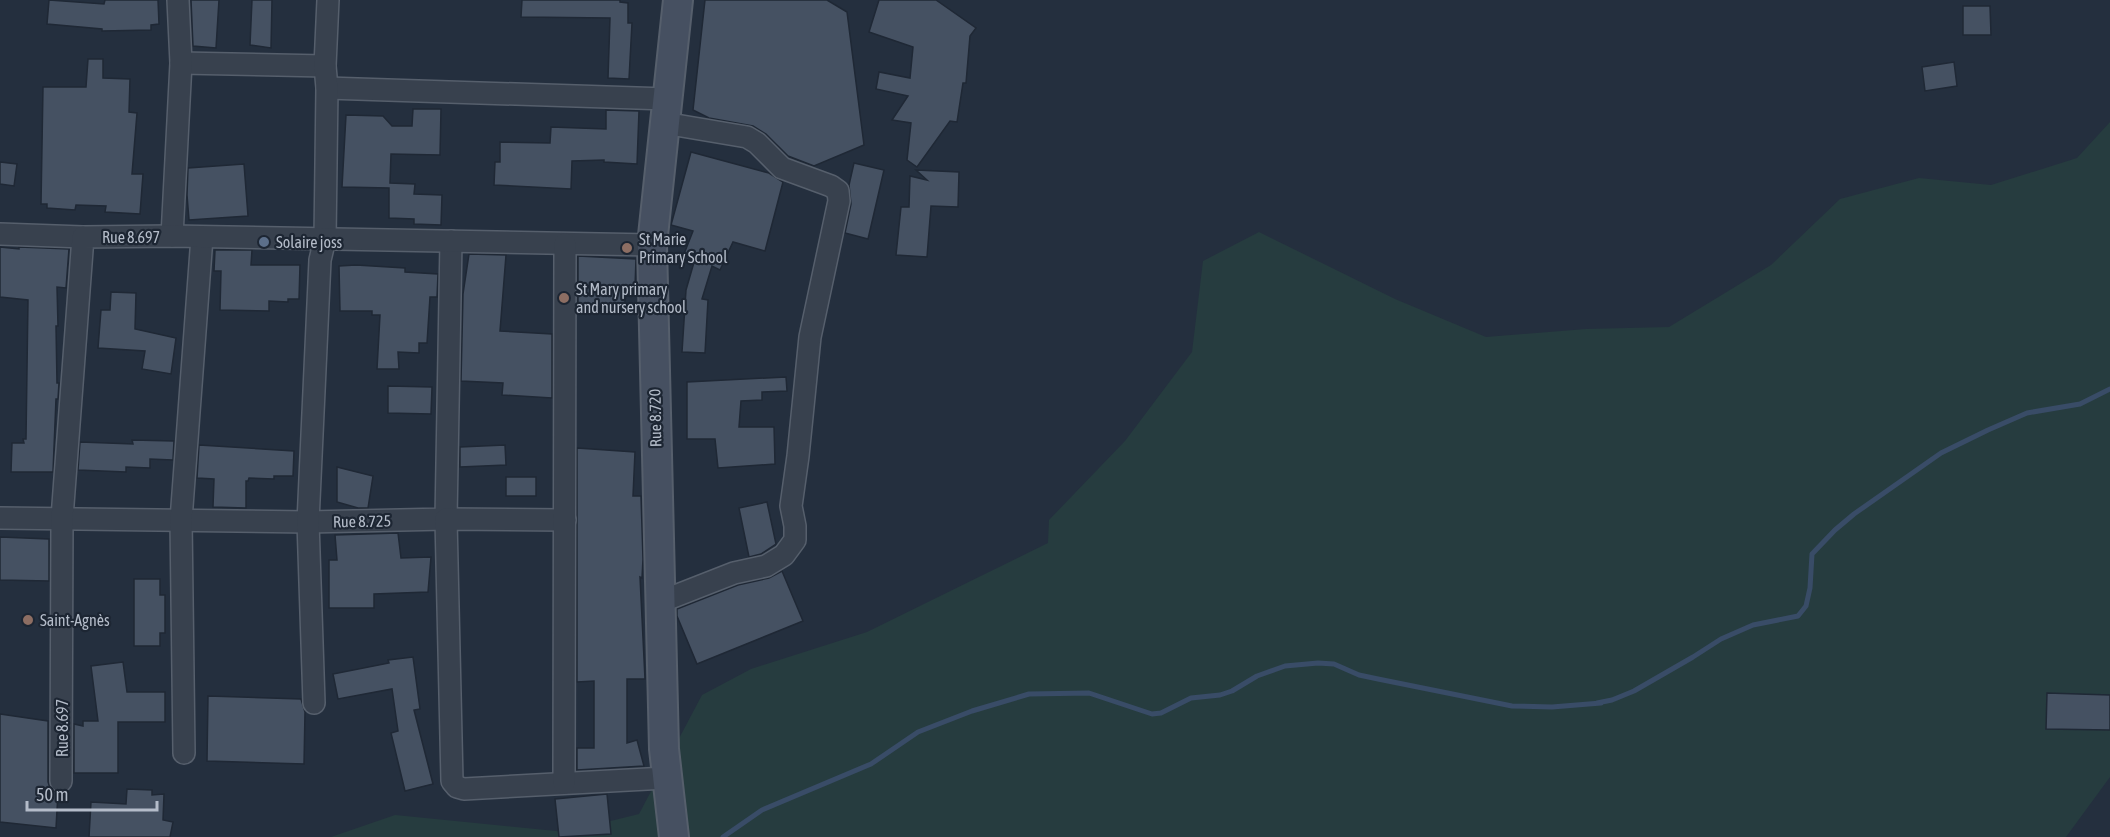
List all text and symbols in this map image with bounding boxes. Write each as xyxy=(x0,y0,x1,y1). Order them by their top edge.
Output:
street label: Rue 8.697 xyxy=(102,228,160,246)
place label: St Marie Primary School xyxy=(639,230,728,267)
place label: Solaire joss xyxy=(276,233,343,252)
marker: Solaire joss xyxy=(257,235,271,249)
marker: St Marie Primary School xyxy=(620,241,634,255)
place label: St Mary primary and nursery school xyxy=(576,280,687,317)
marker: St Mary primary and nursery school xyxy=(557,291,571,305)
street label: Rue 8.720 xyxy=(645,389,665,447)
street label: Rue 8.725 xyxy=(333,511,391,531)
place label: Saint-Agnès xyxy=(40,611,110,630)
marker: Saint-Agnès xyxy=(21,613,35,627)
street label: Rue 8.697 xyxy=(53,699,71,757)
scale bar xyxy=(27,774,158,812)
text: 50 m xyxy=(36,784,68,805)

